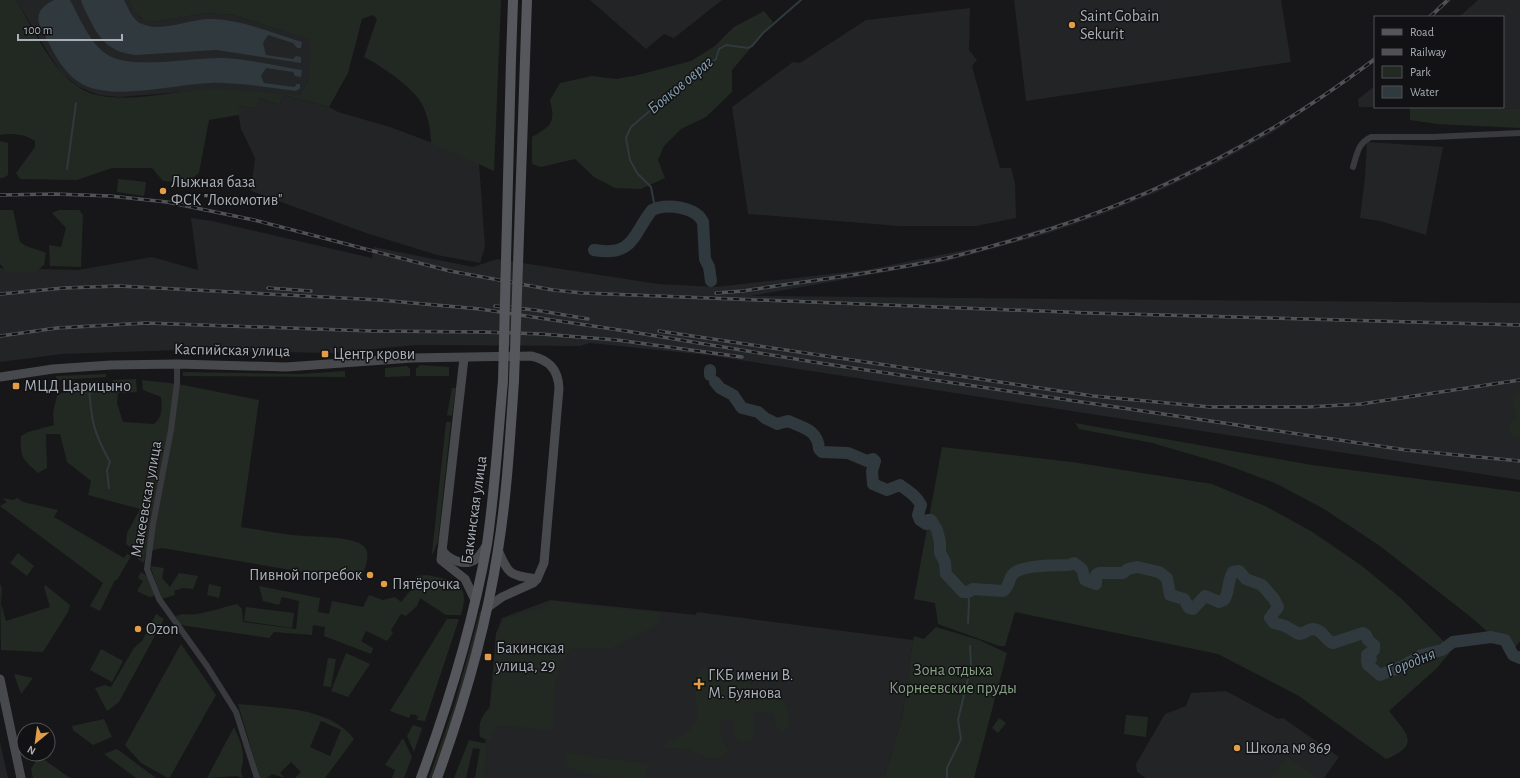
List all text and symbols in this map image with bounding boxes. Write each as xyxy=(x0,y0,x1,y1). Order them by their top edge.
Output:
place label: Saint Gobain Sekurit xyxy=(1080,8,1159,42)
scale bar xyxy=(18,16,122,42)
legend xyxy=(1374,16,1504,108)
marker: Saint Gobain Sekurit xyxy=(1067,20,1077,30)
text: 100 m xyxy=(24,24,52,36)
text: Road xyxy=(1410,26,1434,38)
text: Railway xyxy=(1410,46,1446,59)
water label: Бояков овраг xyxy=(644,53,717,118)
text: Park xyxy=(1410,66,1431,78)
text: Water xyxy=(1410,86,1439,98)
place label: Лыжная база ФСК "Локомотив" xyxy=(171,174,283,208)
marker: Лыжная база ФСК "Локомотив" xyxy=(158,186,168,196)
street label: Каспийская улица xyxy=(174,341,290,360)
place label: Центр крови xyxy=(333,346,415,362)
marker: Центр крови xyxy=(320,349,330,359)
place label: МЦД Царицыно xyxy=(24,378,131,394)
marker: МЦД Царицыно xyxy=(11,381,21,391)
street label: Макеевская улица xyxy=(128,439,165,559)
street label: Бакинская улица xyxy=(458,455,491,565)
place label: Пивной погребок xyxy=(249,567,363,583)
marker: Пивной погребок xyxy=(365,570,375,580)
place label: Пятёрочка xyxy=(392,576,460,592)
marker: Пятёрочка xyxy=(379,579,389,589)
place label: Ozon xyxy=(146,621,178,637)
marker: Ozon xyxy=(133,624,143,634)
place label: Бакинская улица, 29 xyxy=(495,640,564,675)
water label: Городня xyxy=(1384,645,1438,680)
marker: Бакинская улица, 29 xyxy=(483,652,493,662)
park label: Зона отдыха Корнеевские пруды xyxy=(889,662,1017,697)
place label: ГКБ имени В. М. Буянова xyxy=(708,667,793,702)
marker: ГКБ имени В. М. Буянова xyxy=(693,678,705,690)
north arrow xyxy=(16,722,56,762)
place label: Школа № 869 xyxy=(1245,740,1331,756)
marker: Школа № 869 xyxy=(1232,743,1242,753)
text: N xyxy=(25,744,37,757)

